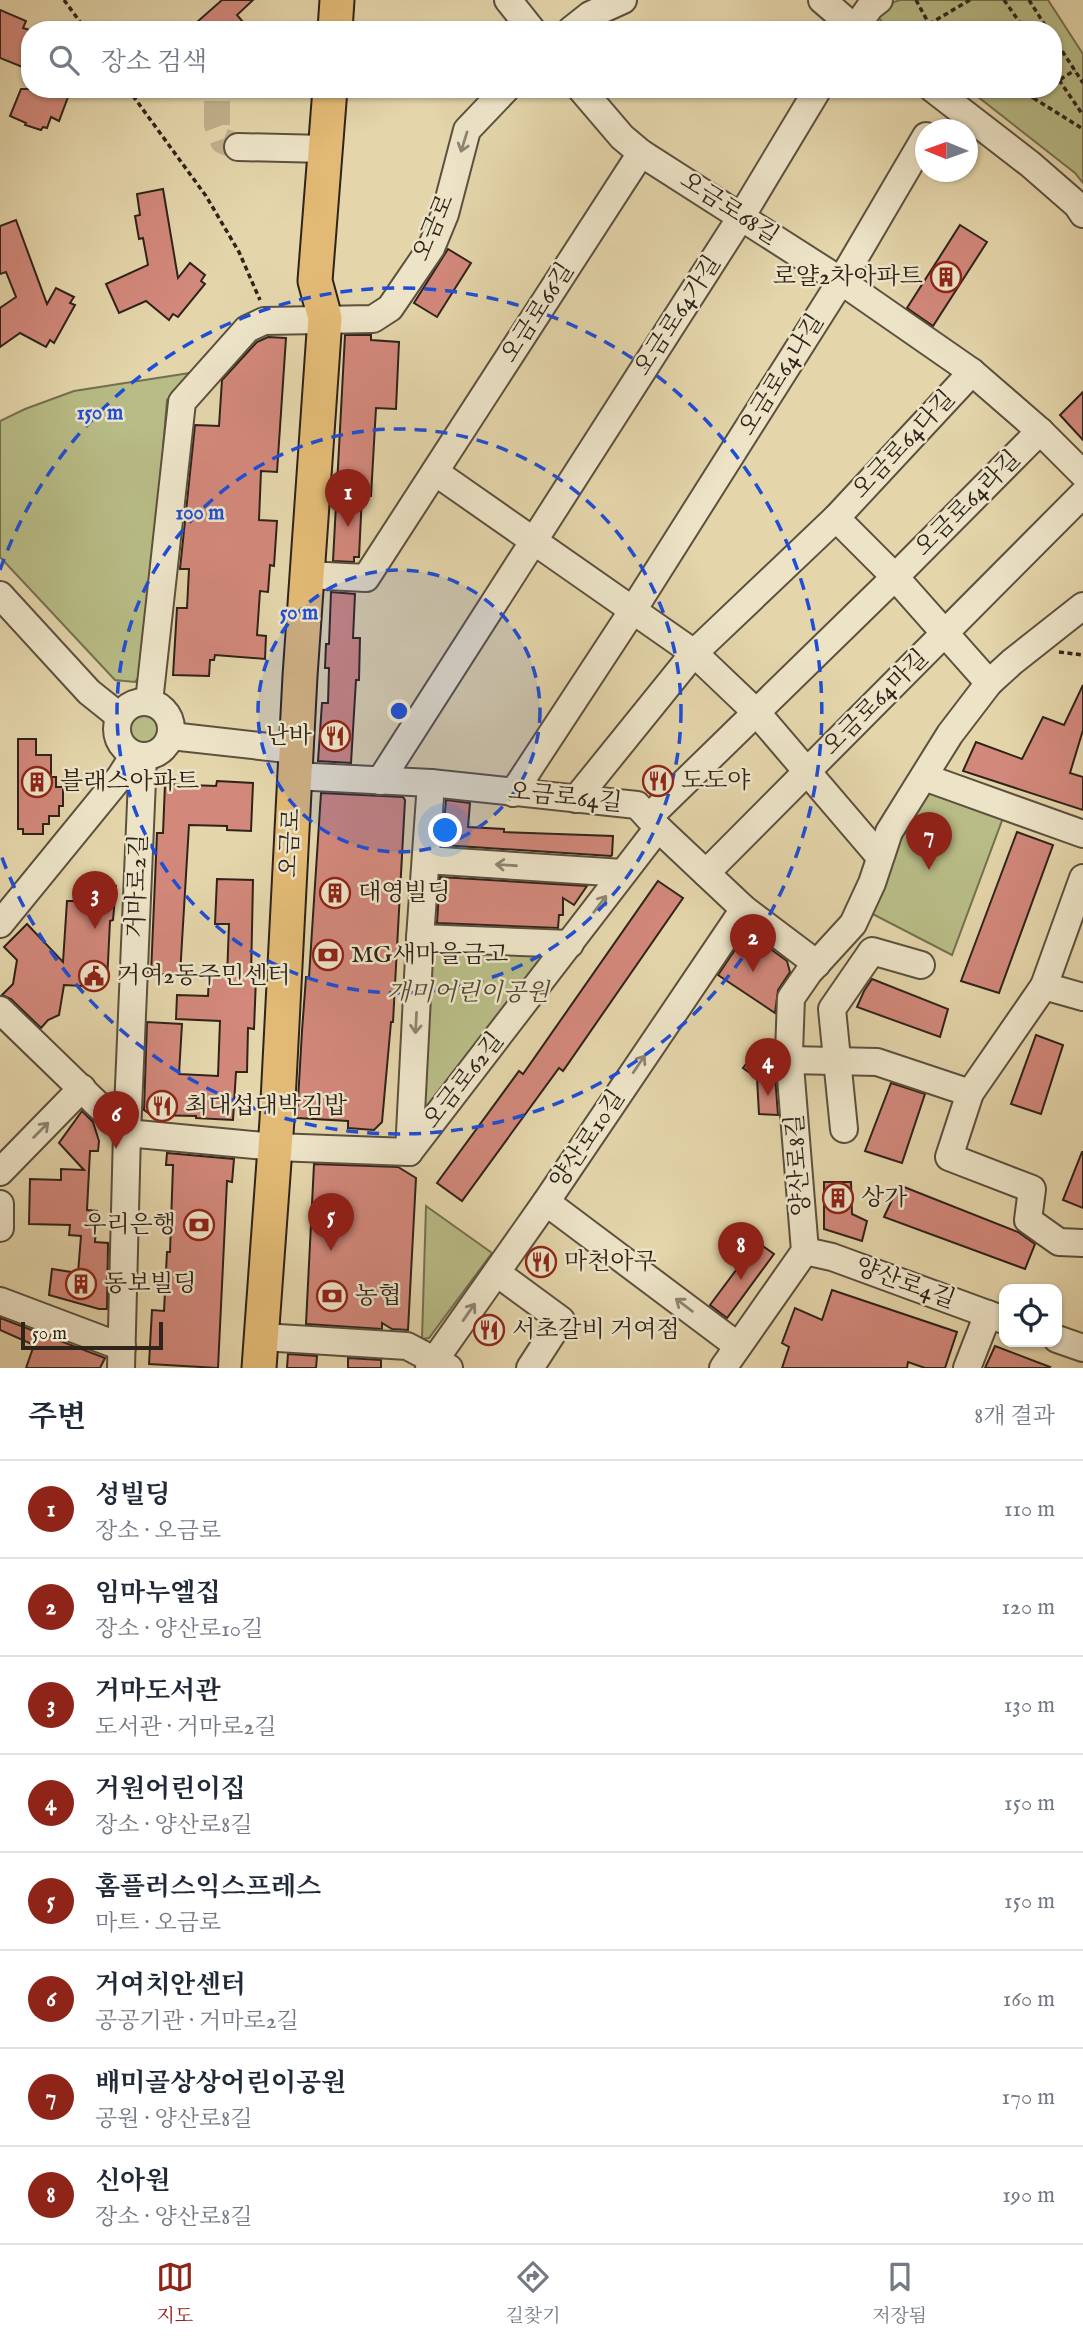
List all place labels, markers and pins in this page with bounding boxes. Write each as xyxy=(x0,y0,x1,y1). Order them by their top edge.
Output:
building icon: 로얄2차아파트 xyxy=(929,260,963,294)
place label: 로얄2차아파트 xyxy=(773,262,923,293)
pin: 1 xyxy=(325,469,371,527)
centre of rings xyxy=(387,699,411,723)
restaurant icon: 난바 xyxy=(318,719,352,753)
place label: 난바 xyxy=(266,721,312,752)
restaurant icon: 도도야 xyxy=(641,764,675,798)
building icon: 블래스아파트 xyxy=(20,765,54,799)
place label: 도도야 xyxy=(681,766,751,797)
place label: 블래스아파트 xyxy=(60,767,199,798)
pin: 7 xyxy=(906,812,952,870)
pin: 3 xyxy=(72,871,118,929)
building icon: 대영빌딩 xyxy=(318,876,352,910)
place label: 대영빌딩 xyxy=(358,878,451,909)
pin: 2 xyxy=(730,914,776,972)
bank icon: MG새마을금고 xyxy=(311,938,345,972)
place label: MG새마을금고 xyxy=(351,940,508,971)
public building icon: 거여2동주민센터 xyxy=(77,959,111,993)
place label: 거여2동주민센터 xyxy=(117,961,291,992)
pin: 4 xyxy=(745,1038,791,1096)
restaurant icon: 최대섭대박김밥 xyxy=(145,1089,179,1123)
pin: 6 xyxy=(93,1091,139,1149)
place label: 최대섭대박김밥 xyxy=(185,1091,347,1122)
building icon: 상가 xyxy=(821,1181,855,1215)
place label: 상가 xyxy=(861,1183,907,1214)
pin: 5 xyxy=(308,1193,354,1251)
bank icon: 우리은행 xyxy=(182,1208,216,1242)
place label: 우리은행 xyxy=(83,1210,176,1241)
pin: 8 xyxy=(718,1222,764,1280)
restaurant icon: 마천아구 xyxy=(524,1245,558,1279)
place label: 마천아구 xyxy=(564,1247,657,1278)
building icon: 동보빌딩 xyxy=(64,1267,98,1301)
place label: 동보빌딩 xyxy=(104,1269,197,1300)
bank icon: 농협 xyxy=(315,1279,349,1313)
place label: 농협 xyxy=(355,1281,401,1312)
restaurant icon: 서초갈비 거여점 xyxy=(472,1313,506,1347)
place label: 서초갈비 거여점 xyxy=(512,1315,680,1346)

